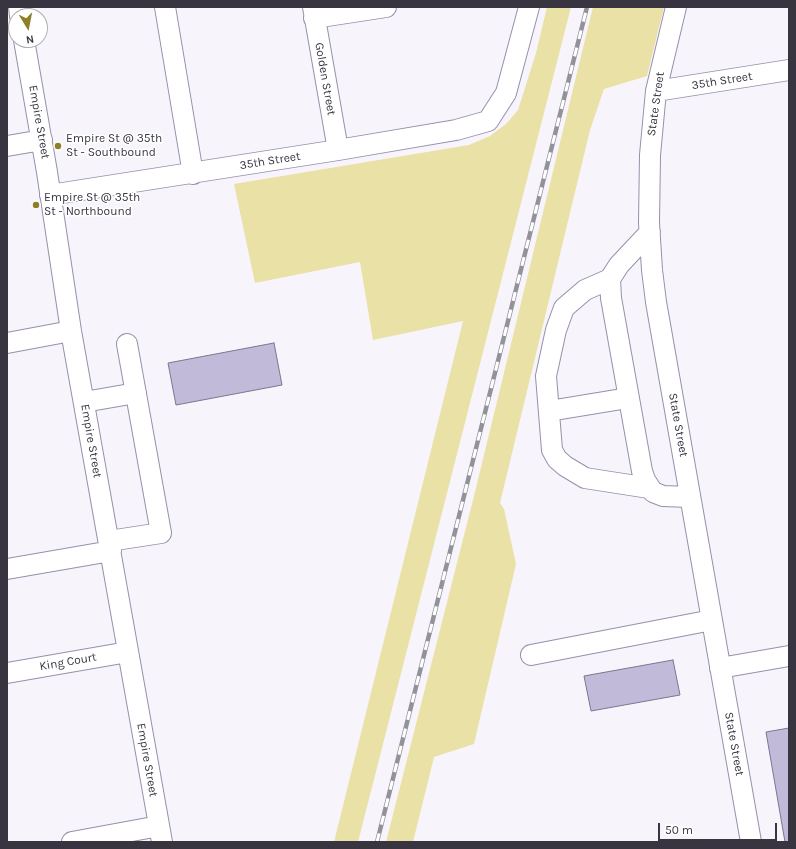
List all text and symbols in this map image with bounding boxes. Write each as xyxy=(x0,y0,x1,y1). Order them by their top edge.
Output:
north arrow xyxy=(8,8,48,48)
text: N xyxy=(25,32,35,46)
street label: Golden Street xyxy=(311,41,339,117)
street label: 35th Street xyxy=(691,69,753,93)
street label: State Street xyxy=(644,71,668,137)
street label: Empire Street xyxy=(25,84,53,160)
place label: Empire St @ 35th St - Southbound xyxy=(66,132,162,160)
marker: Empire St @ 35th St - Southbound xyxy=(53,141,63,151)
street label: 35th Street xyxy=(239,149,301,173)
place label: Empire St @ 35th St - Northbound xyxy=(44,191,140,219)
marker: Empire St @ 35th St - Northbound xyxy=(31,200,41,210)
street label: State Street xyxy=(665,392,691,458)
street label: Empire Street xyxy=(77,403,105,479)
street label: King Court xyxy=(38,650,98,674)
street label: State Street xyxy=(721,711,747,777)
street label: Empire Street xyxy=(133,722,161,798)
scale bar xyxy=(660,815,779,841)
text: 50 m xyxy=(665,823,693,837)

